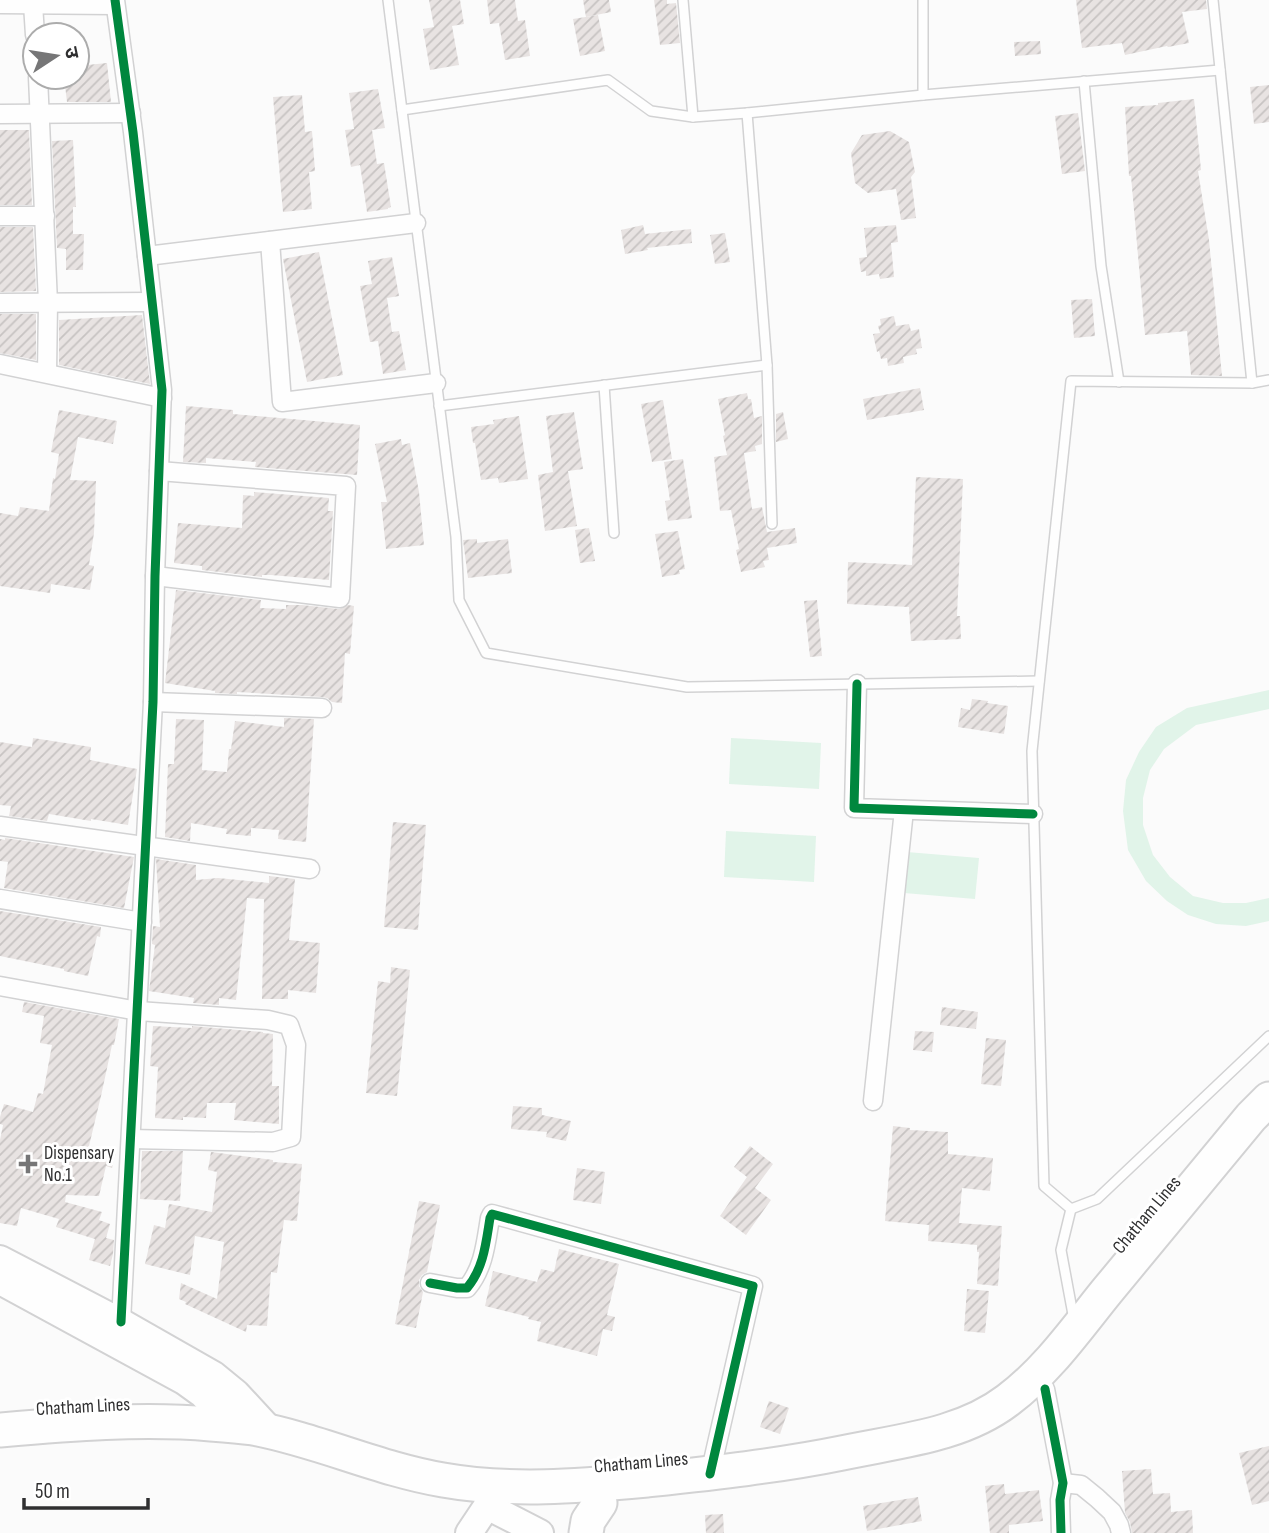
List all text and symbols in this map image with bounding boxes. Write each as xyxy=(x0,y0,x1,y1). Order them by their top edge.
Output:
north arrow xyxy=(21,21,91,91)
text: उ xyxy=(59,45,84,61)
place label: Dispensary No.1 xyxy=(44,1142,115,1187)
marker: Dispensary No.1 xyxy=(18,1154,38,1174)
street label: Chatham Lines xyxy=(1108,1171,1186,1259)
street label: Chatham Lines xyxy=(35,1393,131,1421)
street label: Chatham Lines xyxy=(593,1447,689,1479)
scale bar xyxy=(24,1466,149,1510)
text: 50 m xyxy=(35,1479,70,1504)

